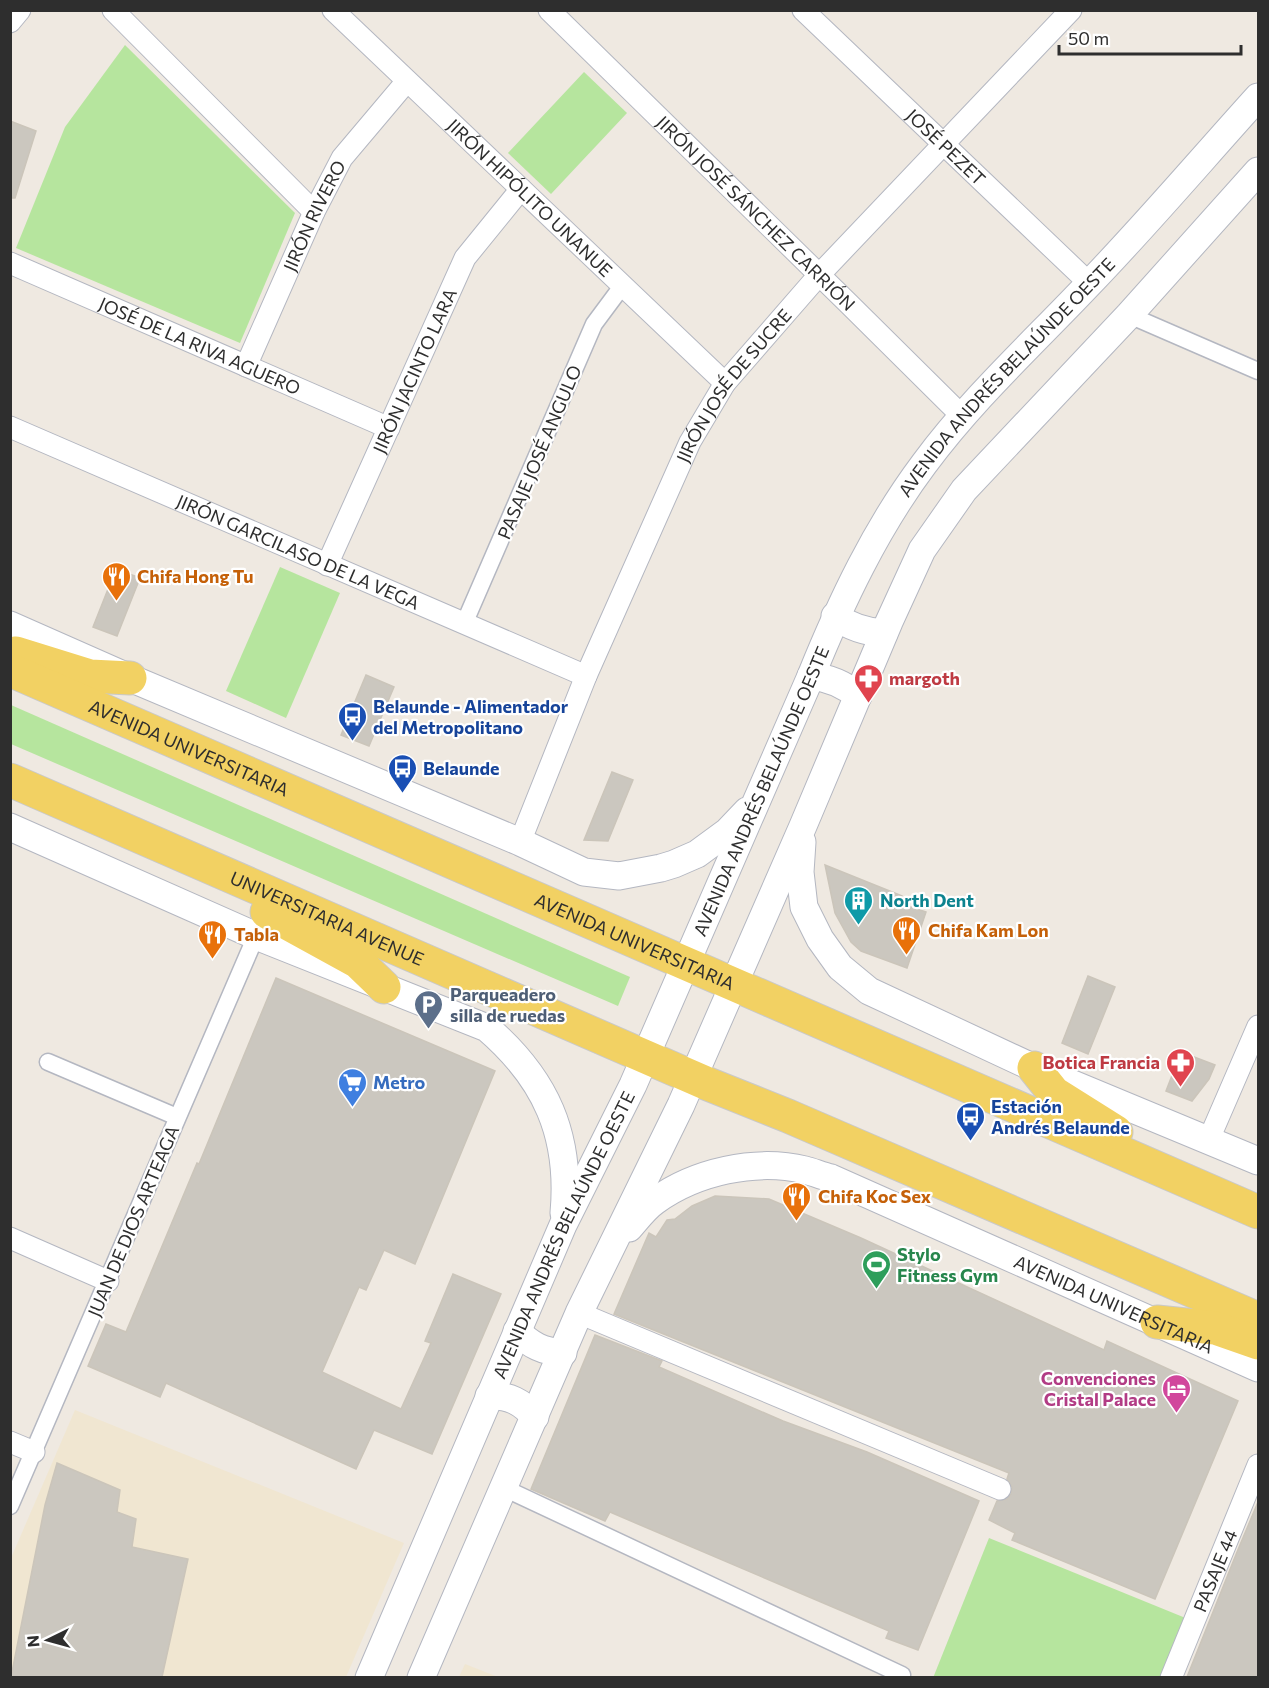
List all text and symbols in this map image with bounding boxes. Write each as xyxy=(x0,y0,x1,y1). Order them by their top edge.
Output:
scale bar xyxy=(1059,18,1240,56)
text: 50 m xyxy=(1068,27,1109,49)
street label: JOSÉ PEZET xyxy=(902,104,990,190)
street label: JIRÓN JOSÉ SÁNCHEZ CARRIÓN xyxy=(652,111,860,315)
street label: JIRÓN HIPÓLITO UNANUE xyxy=(443,114,617,281)
street label: JIRÓN RIVERO xyxy=(278,156,350,275)
street label: AVENIDA ANDRÉS BELAÚNDE OESTE xyxy=(893,253,1119,501)
street label: JIRÓN JACINTO LARA xyxy=(368,285,461,457)
street label: JOSÉ DE LA RIVA AGUERO xyxy=(96,292,304,399)
street label: JIRÓN JOSÉ DE SUCRE xyxy=(671,304,796,466)
street label: PASAJE JOSÉ ANGULO xyxy=(492,362,586,542)
street label: JIRÓN GARCILASO DE LA VEGA xyxy=(173,489,423,614)
restaurant icon: Chifa Hong Tu xyxy=(100,560,132,602)
place label: Chifa Hong Tu xyxy=(137,565,254,587)
street label: AVENIDA ANDRÉS BELAÚNDE OESTE xyxy=(688,643,833,939)
pharmacy icon: margoth xyxy=(852,662,884,704)
place label: margoth xyxy=(889,667,960,689)
street label: AVENIDA UNIVERSITARIA xyxy=(86,695,292,801)
place label: Belaunde - Alimentador del Metropolitano xyxy=(373,695,569,738)
bus stop icon: Belaunde - Alimentador del Metropolitano xyxy=(336,700,368,742)
bus stop icon: Belaunde xyxy=(386,752,418,794)
place label: Belaunde xyxy=(423,757,499,779)
street label: UNIVERSITARIA AVENUE xyxy=(227,866,428,970)
building icon: North Dent xyxy=(843,884,875,926)
street label: AVENIDA UNIVERSITARIA xyxy=(531,888,738,994)
place label: North Dent xyxy=(880,889,974,911)
restaurant icon: Chifa Kam Lon xyxy=(891,914,923,956)
restaurant icon: Tabla xyxy=(197,918,229,960)
place label: Chifa Kam Lon xyxy=(928,919,1049,941)
place label: Tabla xyxy=(234,923,279,945)
place label: Parqueadero silla de ruedas xyxy=(450,983,565,1026)
parking icon: Parqueadero silla de ruedas xyxy=(413,988,445,1030)
pharmacy icon: Botica Francia xyxy=(1165,1046,1197,1088)
place label: Botica Francia xyxy=(1043,1051,1160,1073)
supermarket icon: Metro xyxy=(336,1066,368,1108)
place label: Metro xyxy=(373,1071,425,1093)
street label: AVENIDA ANDRÉS BELAÚNDE OESTE xyxy=(488,1088,639,1382)
place label: Estación Andrés Belaunde xyxy=(991,1095,1130,1138)
bus stop icon: Estación Andrés Belaunde xyxy=(954,1100,986,1142)
street label: JUAN DE DIOS ARTEAGA xyxy=(83,1122,183,1320)
restaurant icon: Chifa Koc Sex xyxy=(781,1180,813,1222)
place label: Chifa Koc Sex xyxy=(818,1185,931,1207)
place label: Stylo Fitness Gym xyxy=(897,1243,998,1286)
sports icon: Stylo Fitness Gym xyxy=(860,1248,892,1290)
street label: AVENIDA UNIVERSITARIA xyxy=(1011,1250,1217,1358)
place label: Convenciones Cristal Palace xyxy=(1041,1367,1156,1410)
hotel icon: Convenciones Cristal Palace xyxy=(1161,1372,1193,1414)
street label: PASAJE 44 xyxy=(1188,1526,1242,1615)
north arrow xyxy=(18,1610,78,1670)
text: N xyxy=(23,1635,43,1648)

